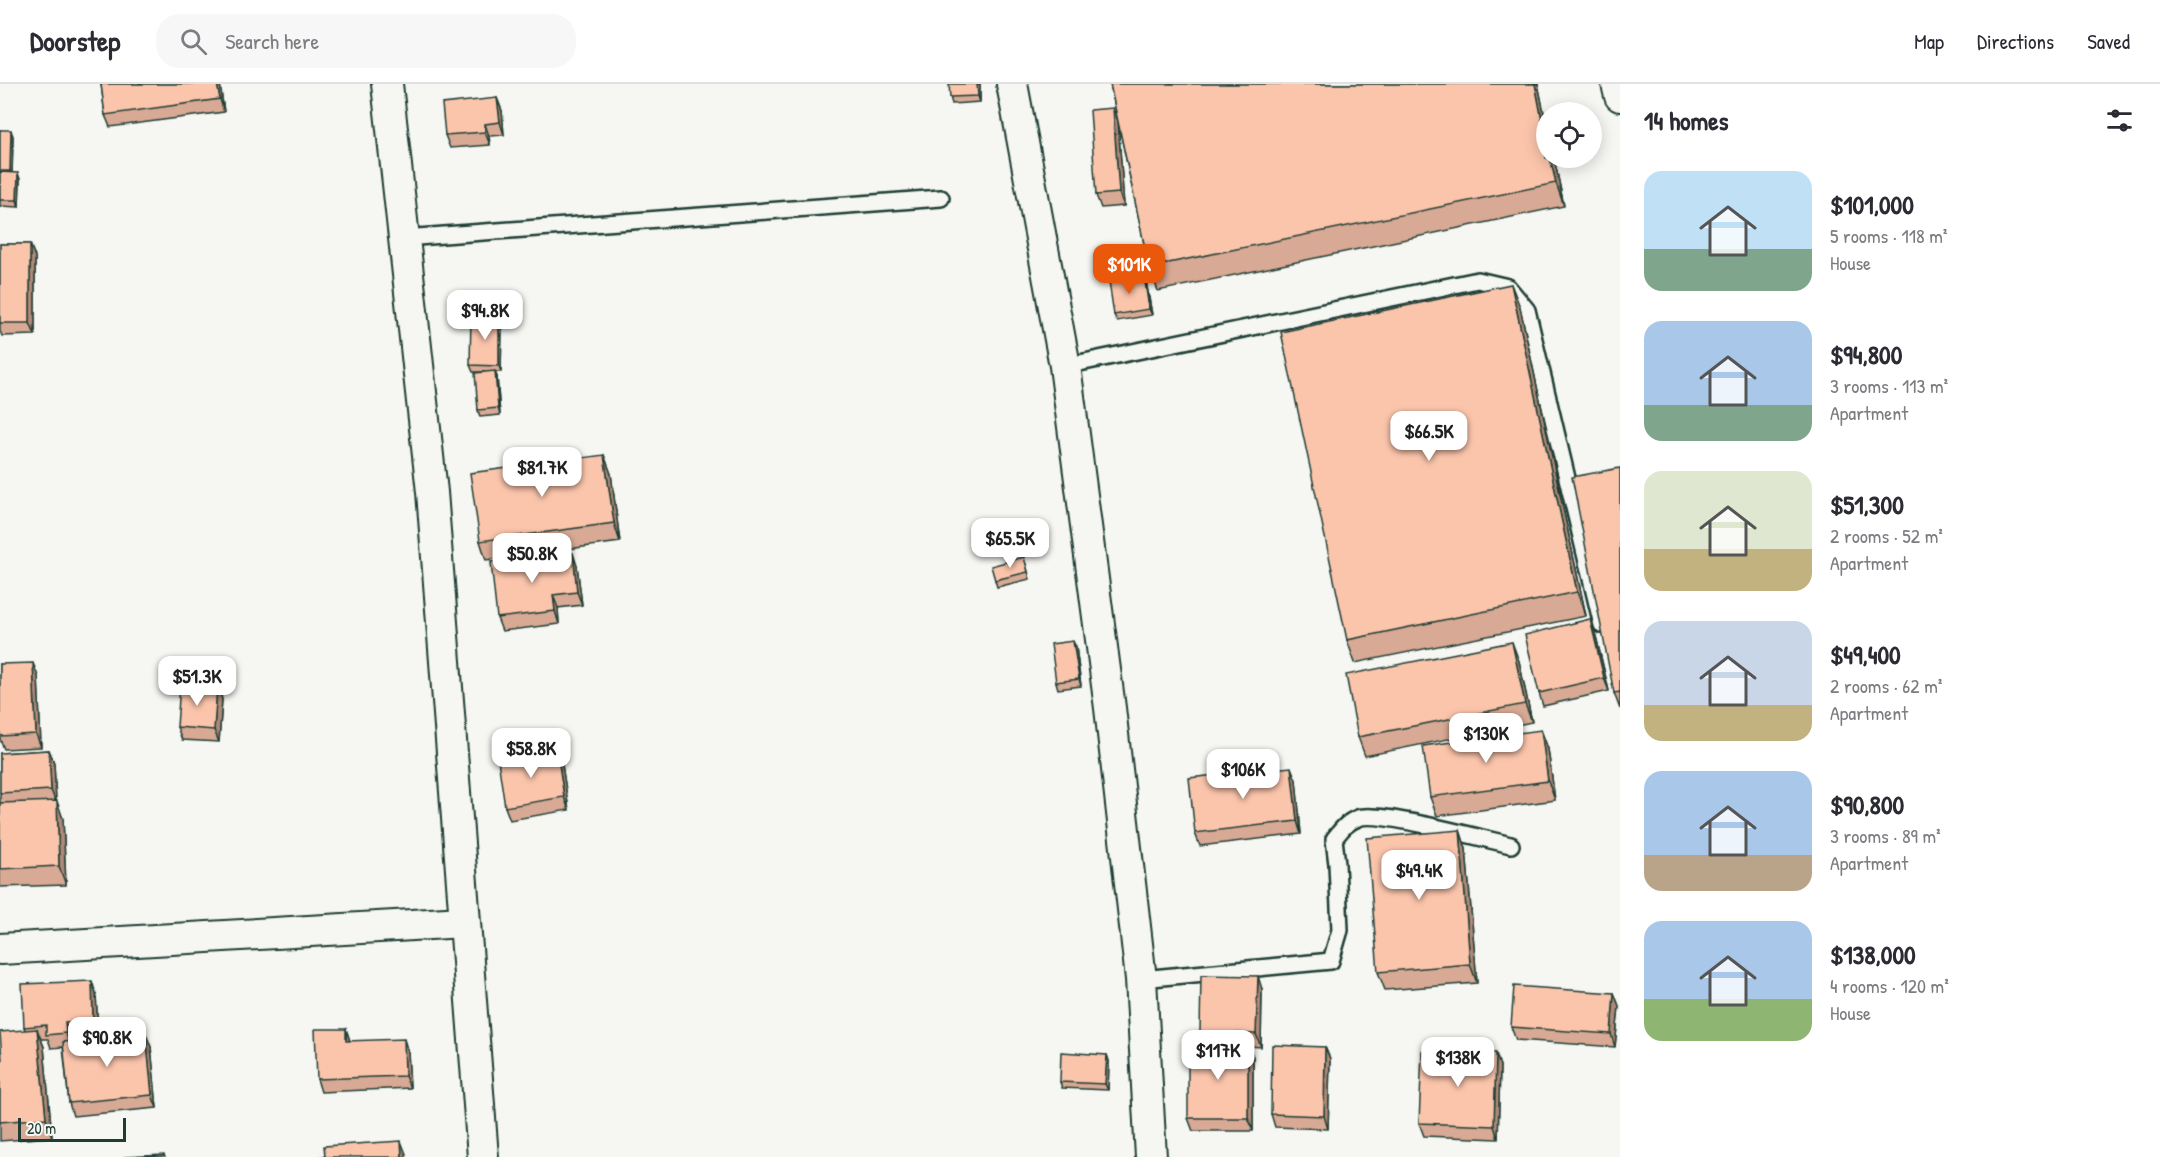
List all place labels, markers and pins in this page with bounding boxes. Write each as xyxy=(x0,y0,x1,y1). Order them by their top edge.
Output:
pin: $101K xyxy=(1087,244,1171,295)
pin: $94.8K xyxy=(436,290,534,341)
pin: $66.5K xyxy=(1380,411,1478,462)
pin: $81.7K xyxy=(493,447,591,498)
pin: $65.5K xyxy=(961,518,1059,569)
pin: $50.8K xyxy=(483,533,581,584)
pin: $51.3K xyxy=(148,656,246,707)
pin: $130K xyxy=(1444,713,1528,764)
pin: $58.8K xyxy=(482,728,580,779)
pin: $106K xyxy=(1201,749,1285,800)
pin: $49.4K xyxy=(1370,850,1468,901)
pin: $90.8K xyxy=(58,1017,156,1068)
pin: $117K xyxy=(1176,1030,1260,1081)
pin: $138K xyxy=(1416,1037,1500,1088)

